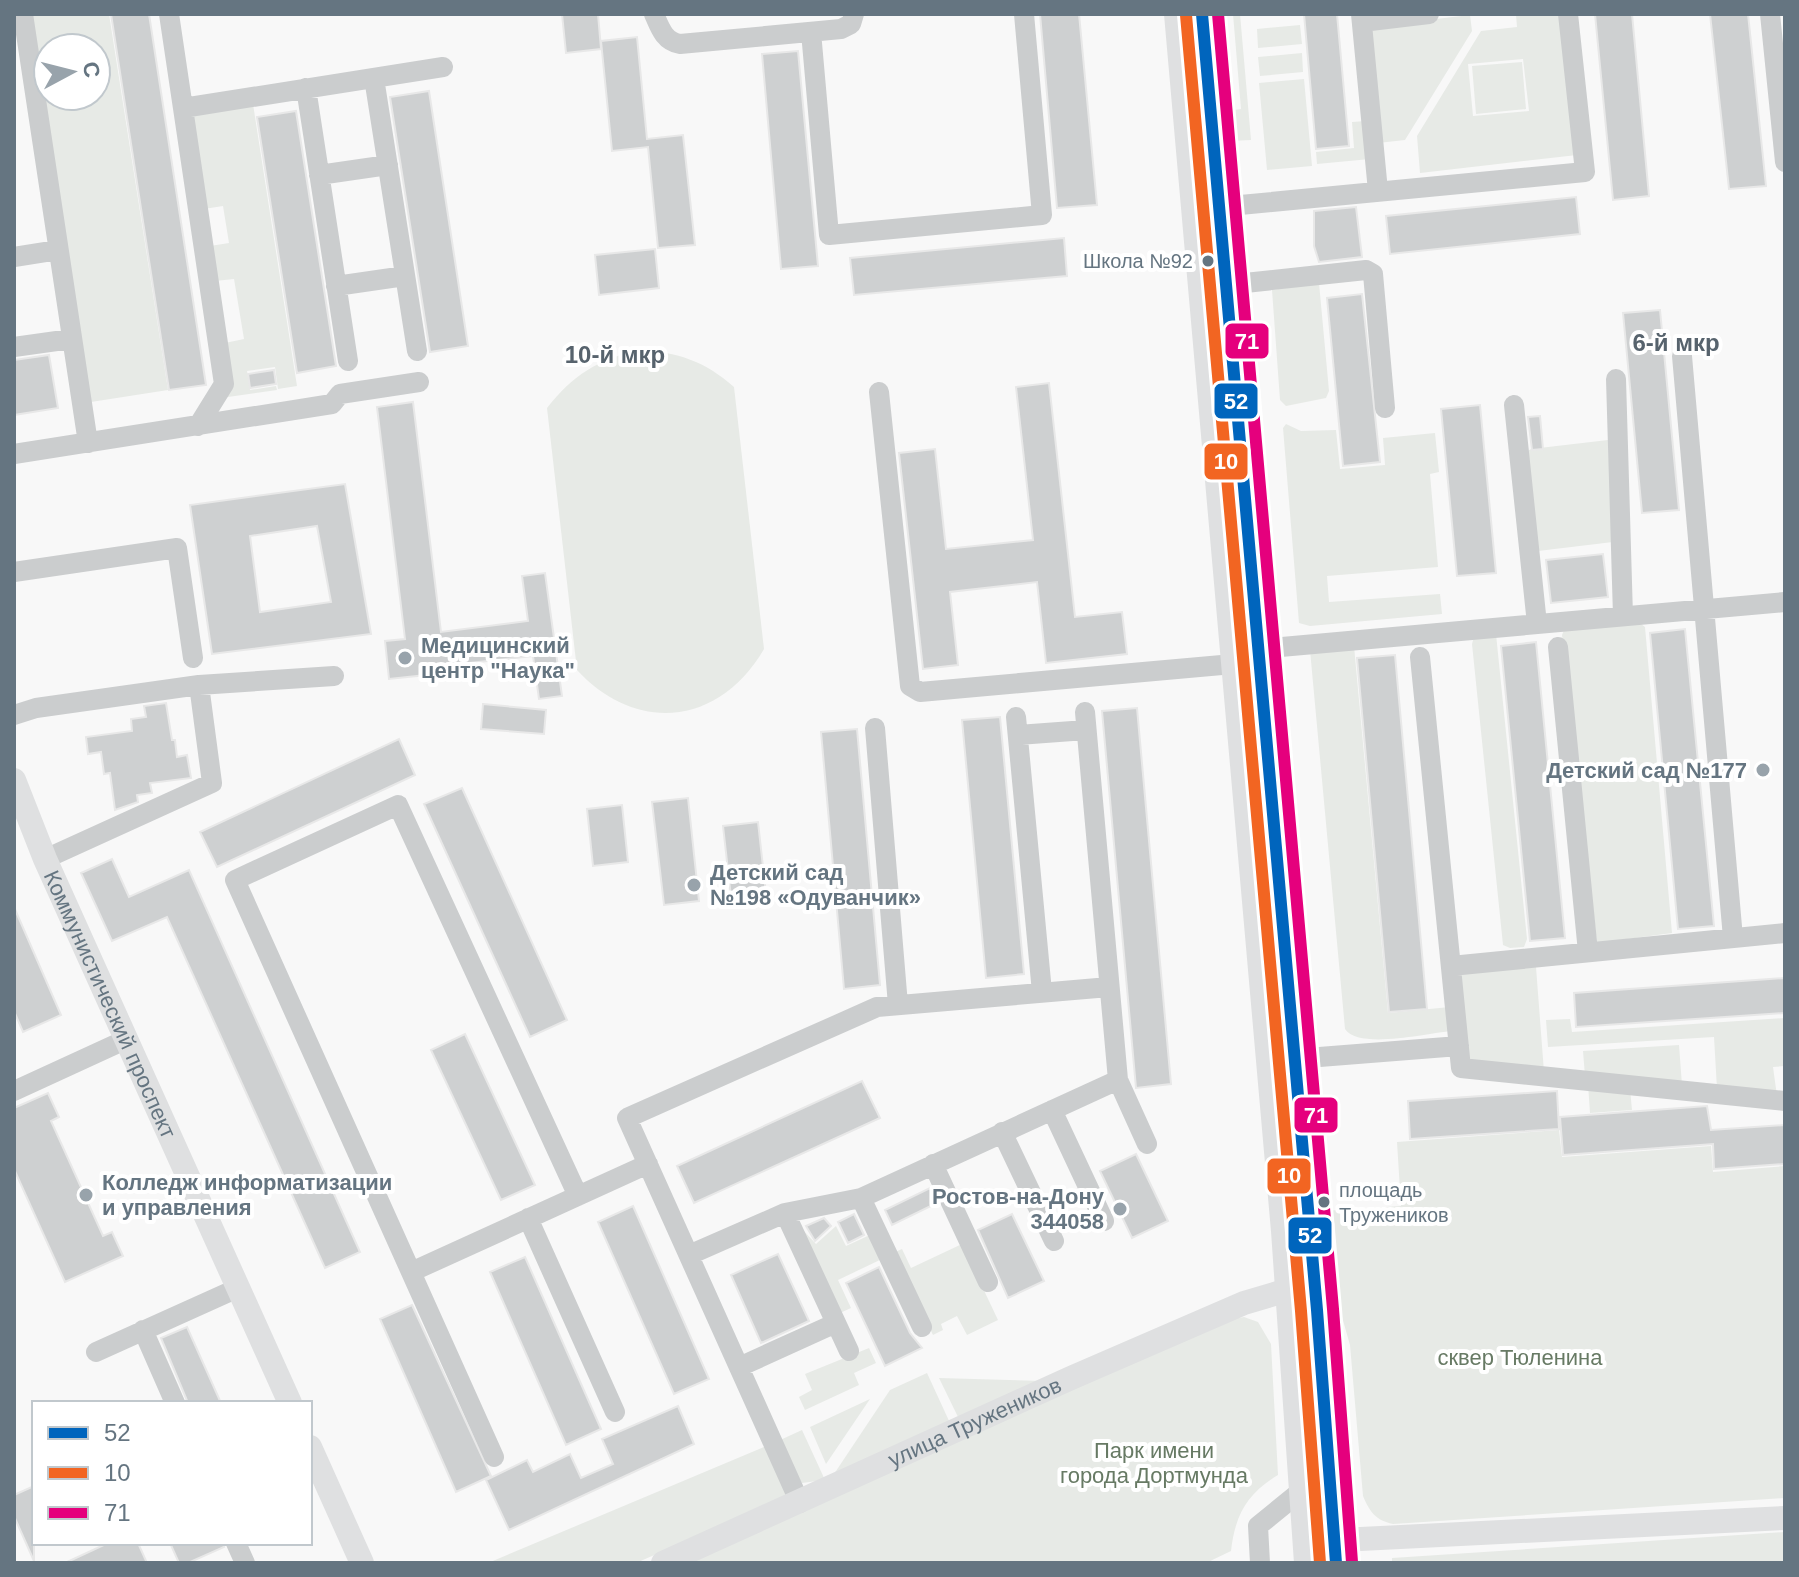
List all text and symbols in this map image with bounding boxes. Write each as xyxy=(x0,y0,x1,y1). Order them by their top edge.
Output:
north arrow xyxy=(32,32,112,112)
text: С xyxy=(78,60,105,79)
place label: Школа №92 xyxy=(1083,250,1193,272)
marker: Школа №92 xyxy=(1200,253,1216,269)
line badge: 71 xyxy=(1224,322,1270,360)
text: 71 xyxy=(1235,329,1259,354)
district label: 6-й мкр xyxy=(1632,329,1720,356)
district label: 10-й мкр xyxy=(565,341,665,368)
line badge: 52 xyxy=(1213,382,1259,420)
text: 52 xyxy=(1224,389,1248,414)
line badge: 10 xyxy=(1203,442,1249,481)
text: 10 xyxy=(1214,449,1238,474)
place label: Медицинский центр "Наука" xyxy=(421,633,575,683)
marker: Медицинский центр "Наука" xyxy=(396,649,414,667)
place label: Детский сад №177 xyxy=(1546,758,1747,783)
marker: Детский сад №177 xyxy=(1754,761,1772,779)
place label: Детский сад №198 «Одуванчик» xyxy=(710,860,921,910)
street label: Коммунистический проспект xyxy=(39,866,181,1142)
marker: Детский сад №198 «Одуванчик» xyxy=(685,876,703,894)
line badge: 71 xyxy=(1293,1096,1339,1134)
text: 71 xyxy=(1304,1103,1328,1128)
line badge: 10 xyxy=(1266,1157,1312,1195)
text: 10 xyxy=(1277,1163,1301,1188)
place label: Колледж информатизации и управления xyxy=(102,1170,392,1220)
place label: площадь Тружеников xyxy=(1339,1179,1449,1226)
place label: Ростов-на-Дону 344058 xyxy=(932,1184,1105,1234)
marker: Колледж информатизации и управления xyxy=(77,1186,95,1204)
marker: площадь Тружеников xyxy=(1316,1194,1332,1210)
marker: Ростов-на-Дону 344058 xyxy=(1111,1200,1129,1218)
line badge: 52 xyxy=(1287,1216,1333,1255)
text: 52 xyxy=(1298,1223,1322,1248)
park label: сквер Тюленина xyxy=(1437,1345,1603,1370)
street label: улица Тружеников xyxy=(884,1372,1065,1472)
legend xyxy=(32,1401,312,1545)
text: 52 xyxy=(104,1419,131,1446)
park label: Парк имени города Дортмунда xyxy=(1060,1438,1249,1488)
text: 10 xyxy=(104,1459,131,1486)
text: 71 xyxy=(104,1499,131,1526)

